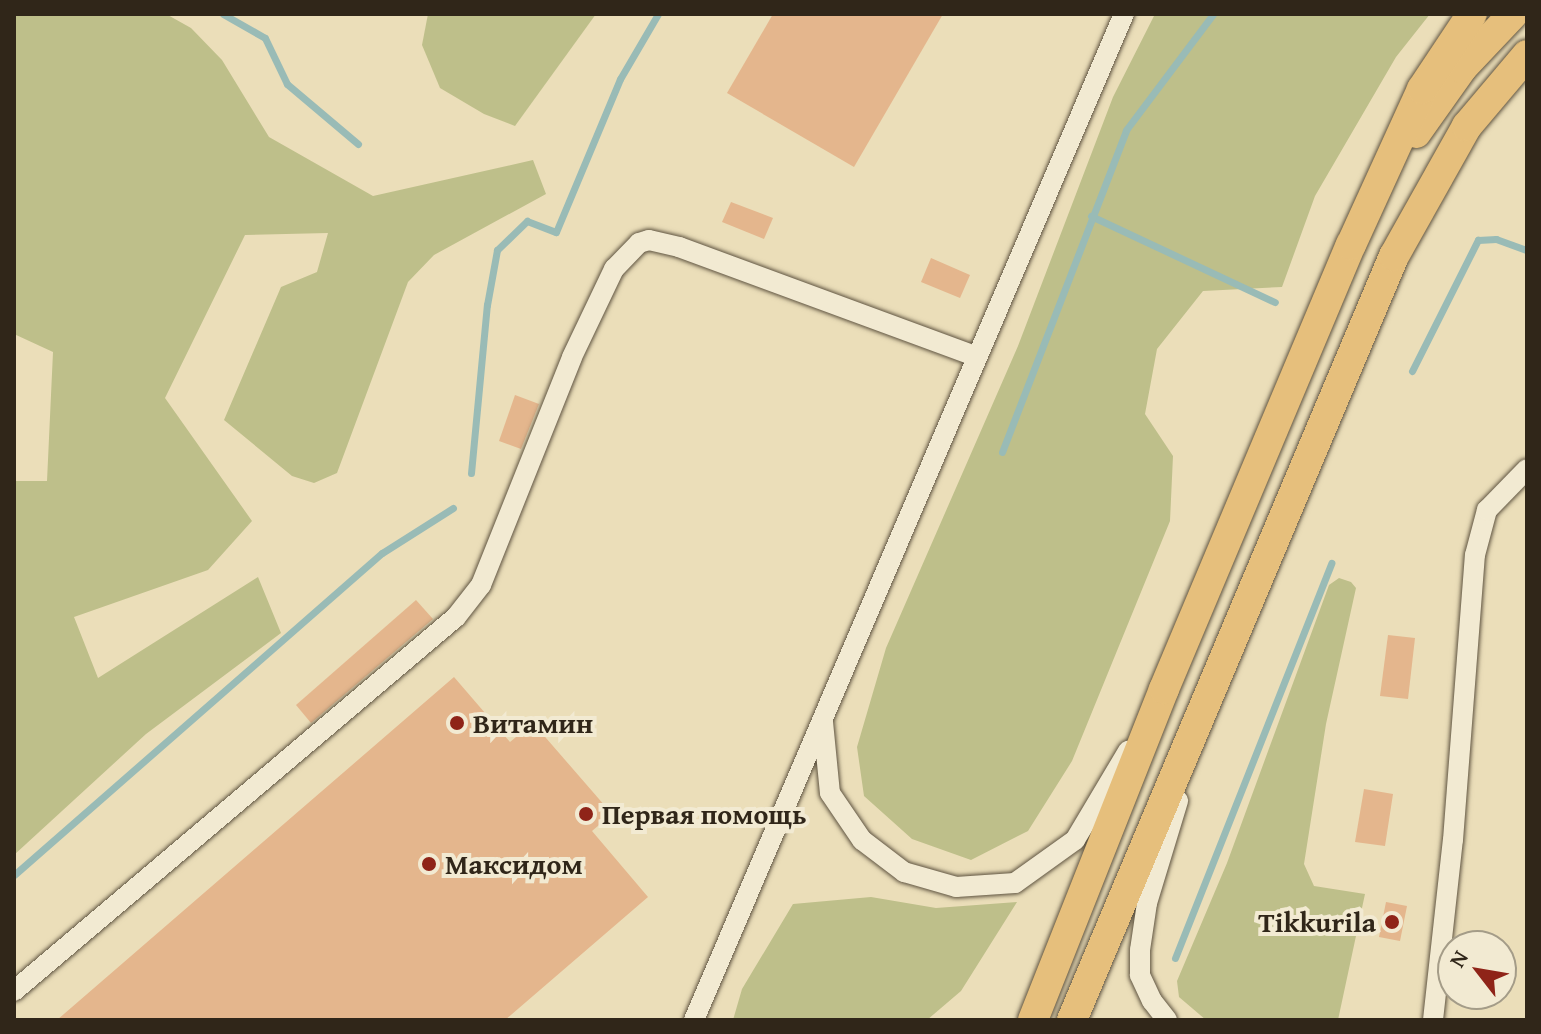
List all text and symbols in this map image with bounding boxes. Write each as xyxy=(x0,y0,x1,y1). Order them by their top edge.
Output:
place label: Витамин xyxy=(473,706,593,740)
marker: Витамин xyxy=(448,714,466,732)
place label: Первая помощь xyxy=(602,797,806,831)
marker: Первая помощь xyxy=(577,805,595,823)
place label: Максидом xyxy=(445,847,583,881)
marker: Максидом xyxy=(420,855,438,873)
place label: Tikkurila xyxy=(1258,905,1376,939)
marker: Tikkurila xyxy=(1383,913,1401,931)
north arrow xyxy=(1437,930,1517,1010)
text: N xyxy=(1441,944,1476,973)

